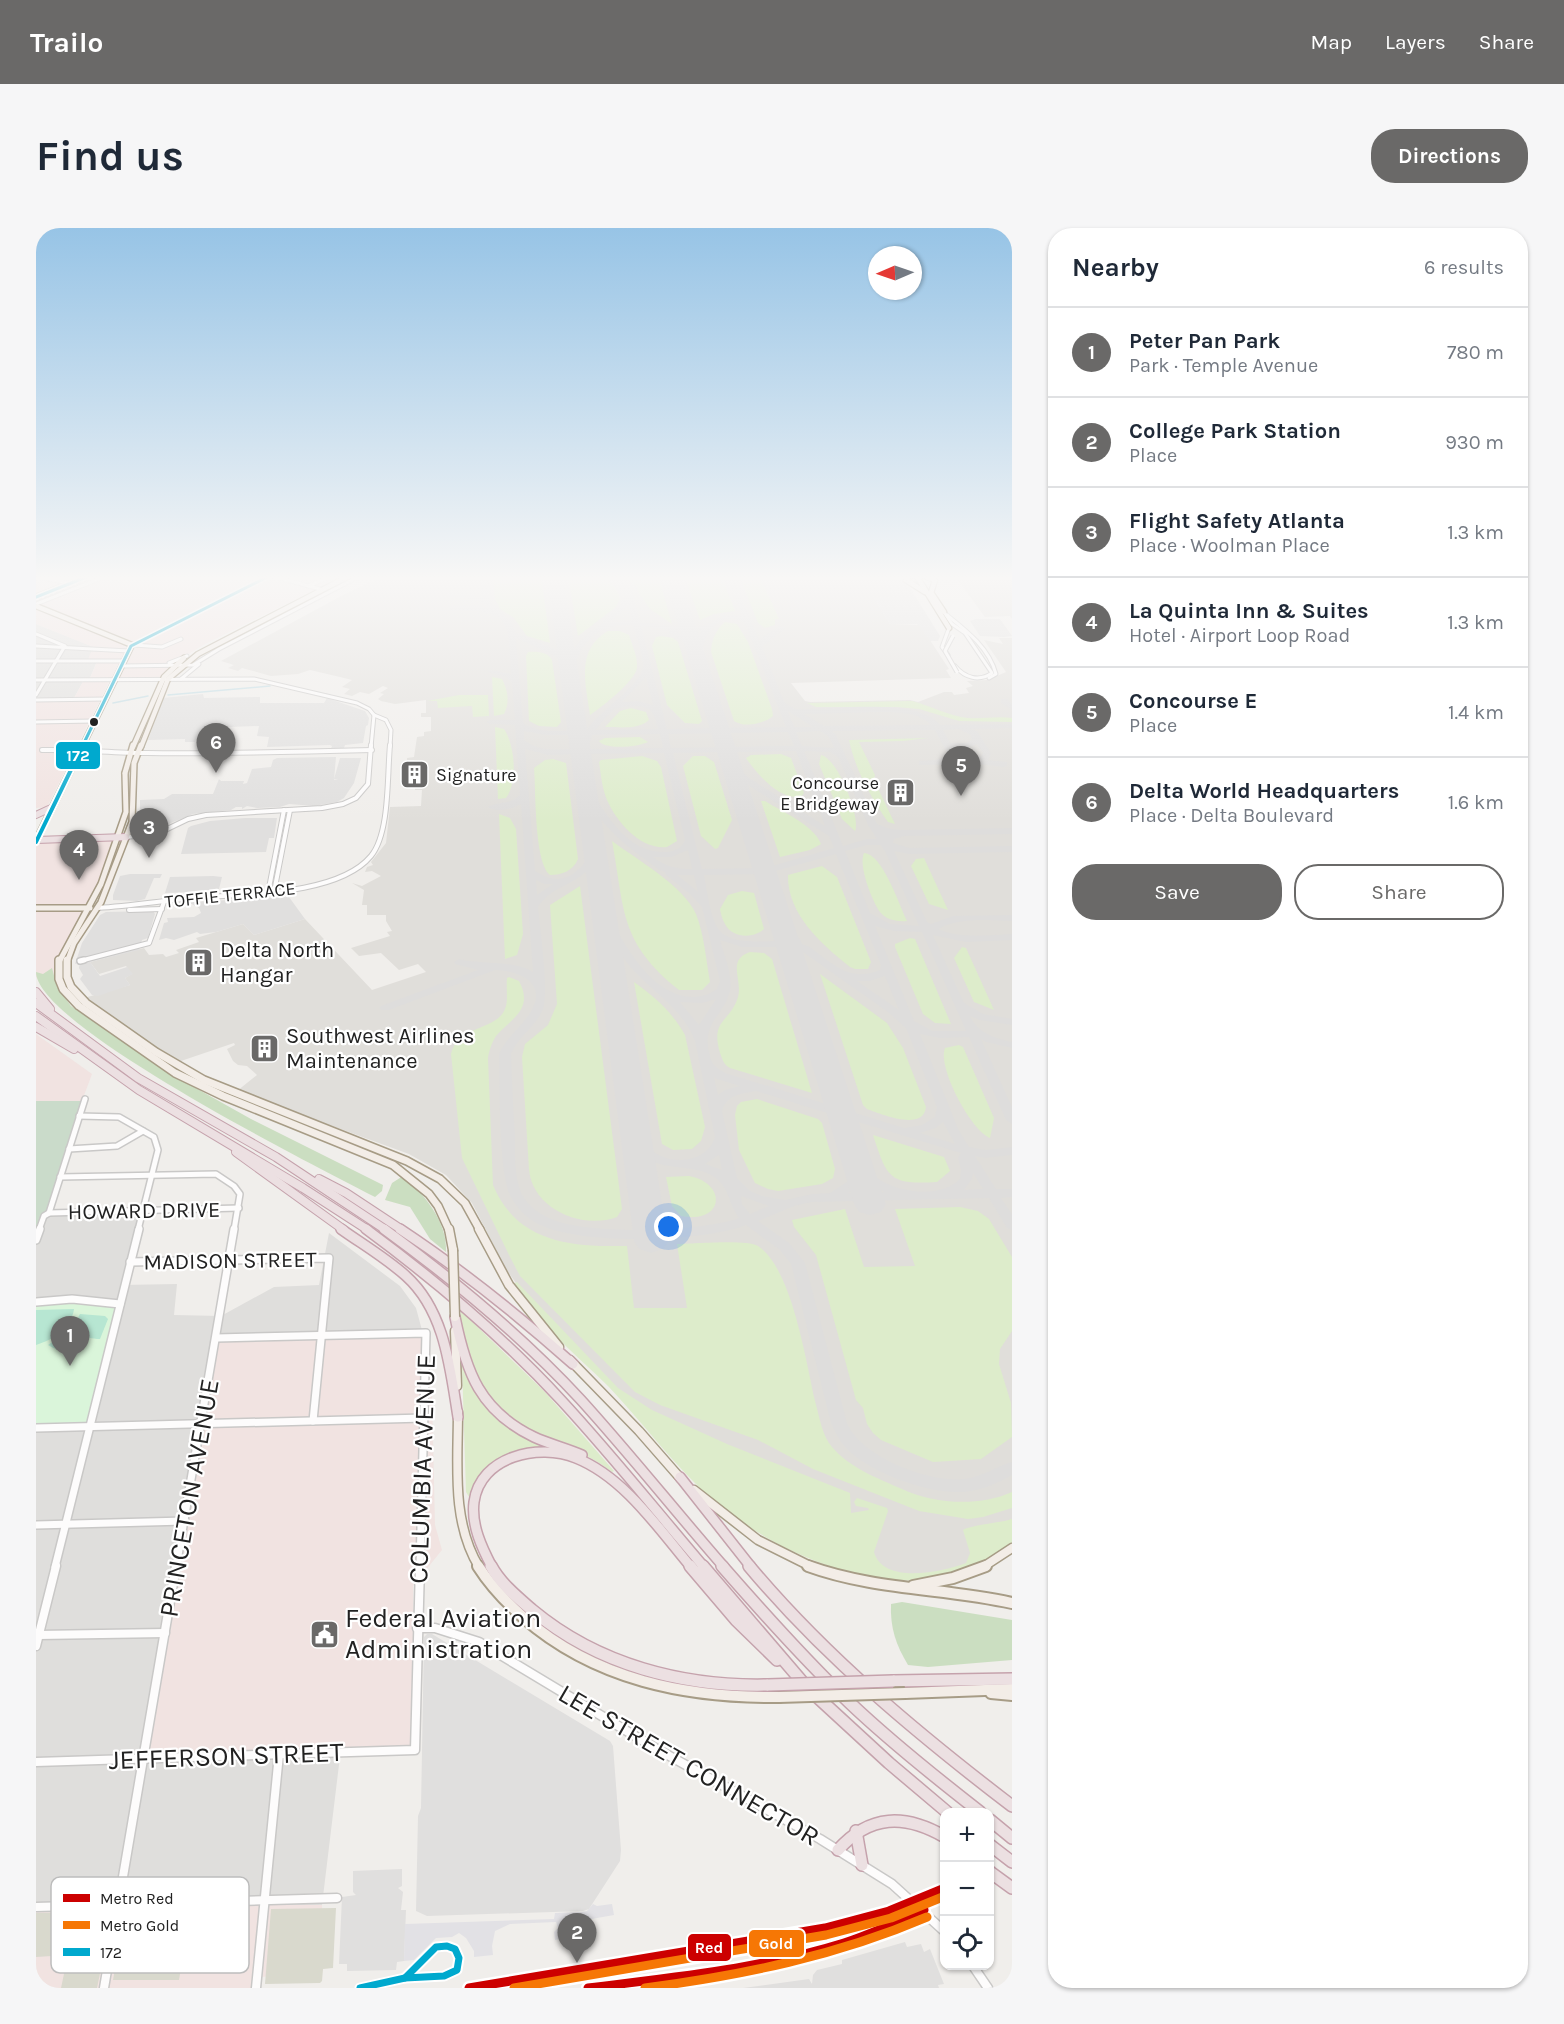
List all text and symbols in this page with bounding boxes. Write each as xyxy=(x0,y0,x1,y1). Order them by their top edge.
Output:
text: Trailo xyxy=(30,26,103,59)
text: Map xyxy=(1310,30,1352,54)
text: Layers xyxy=(1385,30,1446,54)
text: Share xyxy=(1479,30,1534,54)
button: Directions xyxy=(1371,129,1528,183)
text: Find us xyxy=(36,131,184,181)
north arrow xyxy=(868,246,922,300)
text: Nearby xyxy=(1072,252,1159,283)
text: 6 results xyxy=(1424,256,1504,279)
text: Peter Pan Park xyxy=(1129,328,1280,354)
text: 1 xyxy=(1088,341,1095,364)
text: 780 m xyxy=(1447,341,1504,364)
text: Park · Temple Avenue xyxy=(1129,354,1318,377)
text: College Park Station xyxy=(1129,418,1341,444)
text: 2 xyxy=(1085,431,1098,454)
text: 930 m xyxy=(1445,431,1504,454)
text: Place xyxy=(1129,444,1177,467)
text: Flight Safety Atlanta xyxy=(1129,508,1345,534)
text: 3 xyxy=(1085,521,1098,544)
text: 1.3 km xyxy=(1447,521,1504,544)
text: Place · Woolman Place xyxy=(1129,534,1330,557)
text: La Quinta Inn & Suites xyxy=(1129,598,1369,624)
text: 4 xyxy=(1086,611,1097,634)
text: 1.3 km xyxy=(1447,611,1504,634)
text: Hotel · Airport Loop Road xyxy=(1129,624,1350,647)
text: Concourse E xyxy=(1129,688,1257,714)
text: 5 xyxy=(1086,701,1097,724)
text: 1.4 km xyxy=(1448,701,1504,724)
text: Place xyxy=(1129,714,1177,737)
unlabelled marker xyxy=(88,716,100,728)
pin: 6 xyxy=(196,724,236,773)
line badge: 172 xyxy=(55,741,101,770)
text: 172 xyxy=(66,746,90,765)
pin: 5 xyxy=(942,746,980,796)
building icon: Signature xyxy=(399,759,431,791)
place label: Signature xyxy=(436,764,517,786)
place label: Concourse E Bridgeway xyxy=(780,772,880,815)
building icon: Concourse E Bridgeway xyxy=(884,777,916,809)
text: Delta World Headquarters xyxy=(1129,778,1399,804)
text: 6 xyxy=(1085,791,1098,814)
text: 1.6 km xyxy=(1448,791,1504,814)
text: Place · Delta Boulevard xyxy=(1129,804,1334,827)
pin: 3 xyxy=(130,808,168,858)
pin: 4 xyxy=(60,830,99,880)
button: Save xyxy=(1072,864,1282,920)
button: Share xyxy=(1294,864,1504,920)
street label: TOFFIE TERRACE xyxy=(163,877,297,913)
place label: Delta North Hangar xyxy=(220,937,334,988)
building icon: Delta North Hangar xyxy=(183,946,215,978)
place label: Southwest Airlines Maintenance xyxy=(286,1023,474,1074)
building icon: Southwest Airlines Maintenance xyxy=(249,1032,281,1064)
street label: HOWARD DRIVE xyxy=(67,1197,221,1225)
your location xyxy=(654,1212,683,1241)
street label: MADISON STREET xyxy=(143,1246,317,1276)
pin: 1 xyxy=(51,1316,90,1366)
street label: COLUMBIA AVENUE xyxy=(402,1354,442,1584)
street label: PRINCETON AVENUE xyxy=(152,1376,226,1620)
place label: Federal Aviation Administration xyxy=(345,1602,541,1665)
public building icon: Federal Aviation Administration xyxy=(308,1618,340,1650)
street label: LEE STREET CONNECTOR xyxy=(553,1677,825,1853)
street label: JEFFERSON STREET xyxy=(108,1736,344,1776)
map controls xyxy=(940,1808,994,1970)
button: + xyxy=(940,1808,994,1862)
button: − xyxy=(940,1862,994,1916)
legend xyxy=(51,1877,249,1973)
text: Metro Red xyxy=(100,1889,174,1908)
pin: 2 xyxy=(558,1914,596,1963)
text: Metro Gold xyxy=(100,1916,179,1935)
button: locate xyxy=(940,1916,994,1970)
line badge: Gold xyxy=(748,1929,805,1958)
line badge: Red xyxy=(687,1933,732,1962)
text: Gold xyxy=(759,1934,793,1953)
text: Red xyxy=(695,1938,723,1957)
text: 172 xyxy=(100,1943,122,1962)

